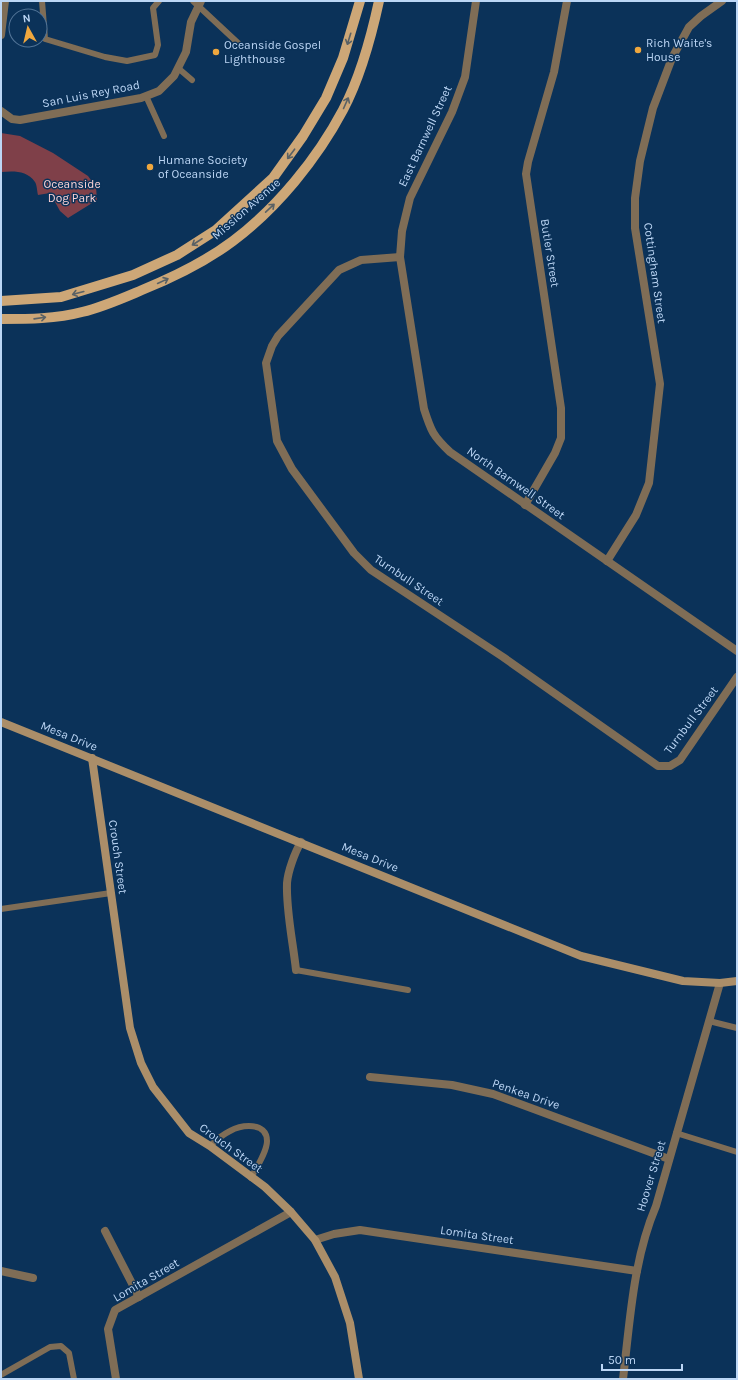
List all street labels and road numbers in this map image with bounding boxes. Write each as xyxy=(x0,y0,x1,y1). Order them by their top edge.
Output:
street label: San Luis Rey Road xyxy=(41,78,141,110)
street label: East Barnwell Street xyxy=(395,83,455,189)
street label: Mission Avenue xyxy=(209,175,283,243)
street label: Butler Street xyxy=(538,218,562,289)
street label: Cottingham Street xyxy=(641,222,669,325)
street label: North Barnwell Street xyxy=(464,444,568,522)
street label: Turnbull Street xyxy=(372,552,447,609)
street label: Turnbull Street xyxy=(661,683,721,757)
street label: Mesa Drive xyxy=(39,718,99,754)
street label: Crouch Street xyxy=(106,819,130,895)
street label: Mesa Drive xyxy=(340,839,400,875)
street label: Penkea Drive xyxy=(490,1076,562,1112)
street label: Crouch Street xyxy=(197,1120,266,1176)
street label: Hoover Street xyxy=(634,1138,669,1213)
street label: Lomita Street xyxy=(439,1223,515,1247)
street label: Lomita Street xyxy=(111,1255,182,1305)

